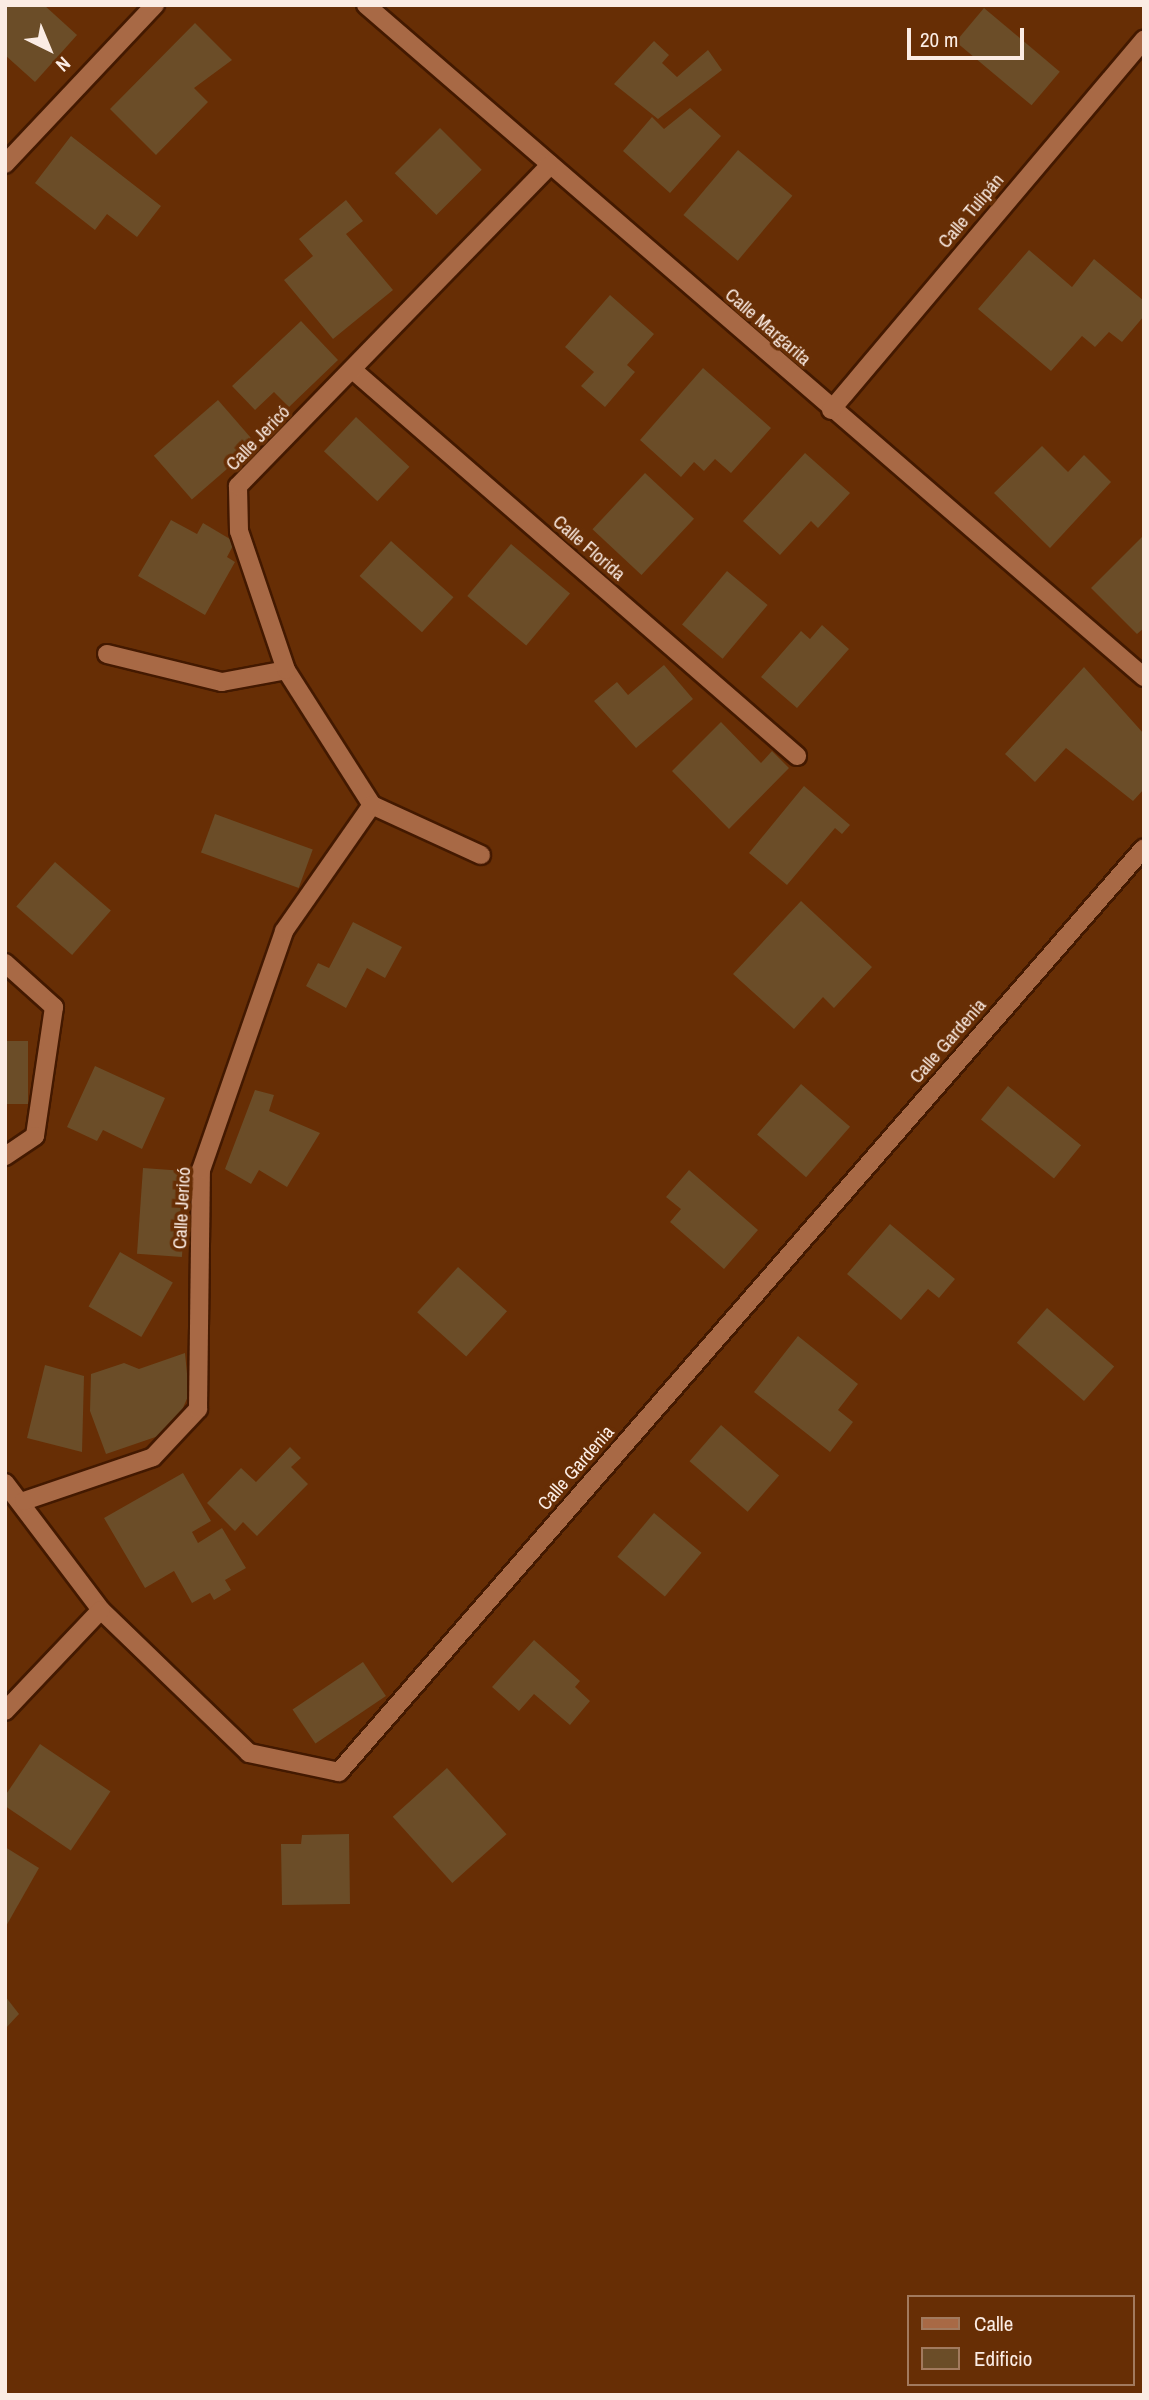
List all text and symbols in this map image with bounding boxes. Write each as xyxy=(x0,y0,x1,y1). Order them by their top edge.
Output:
north arrow xyxy=(14,14,84,84)
scale bar xyxy=(911,14,1028,58)
text: 20 m xyxy=(920,25,958,54)
text: N xyxy=(50,51,76,78)
street label: Calle Tulipán xyxy=(933,169,1009,253)
street label: Calle Margarita xyxy=(720,283,816,371)
street label: Calle Jericó xyxy=(221,400,295,476)
street label: Calle Florida xyxy=(548,510,630,586)
street label: Calle Gardenia xyxy=(905,994,991,1088)
street label: Calle Jericó xyxy=(168,1166,196,1250)
street label: Calle Gardenia xyxy=(533,1421,619,1515)
legend xyxy=(908,2295,1135,2386)
text: Calle xyxy=(974,2309,1013,2338)
text: Edificio xyxy=(974,2344,1032,2373)

